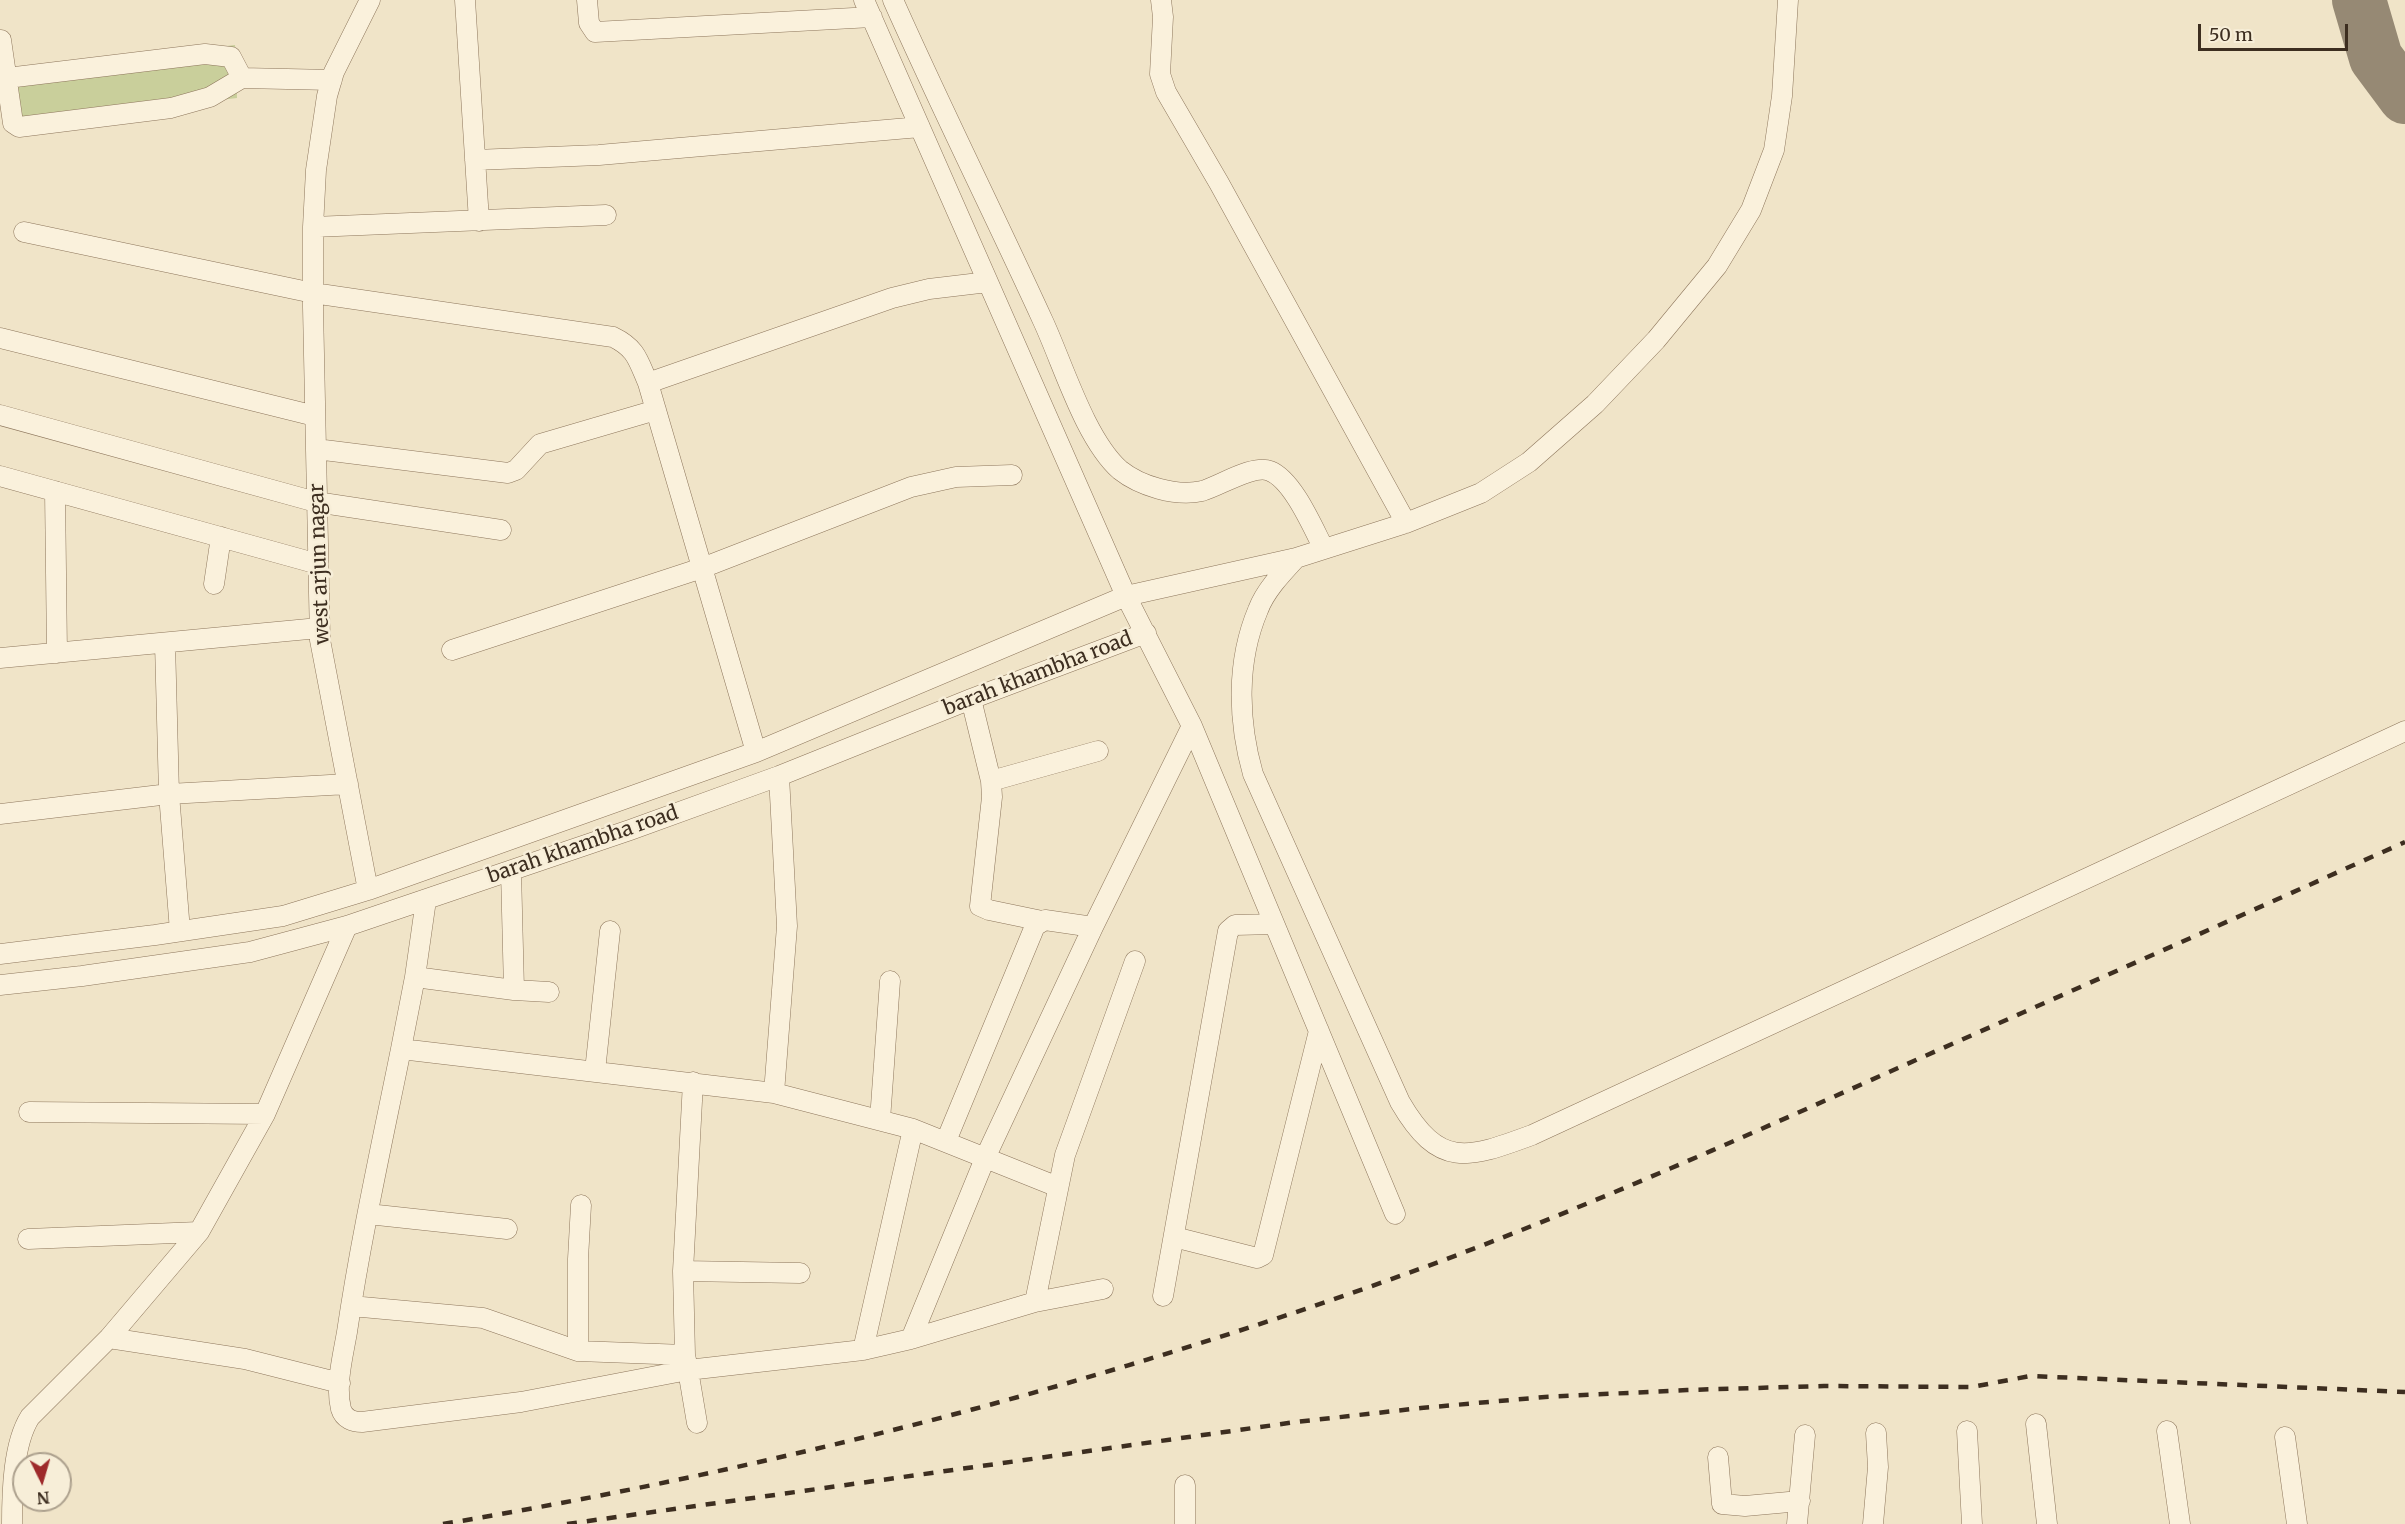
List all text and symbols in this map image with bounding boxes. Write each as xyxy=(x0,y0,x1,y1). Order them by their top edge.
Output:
scale bar xyxy=(2201,12,2351,50)
text: 50 m xyxy=(2209,23,2253,46)
street label: west arjun nagar xyxy=(305,483,335,645)
street label: barah khambha road xyxy=(940,627,1136,721)
street label: barah khambha road xyxy=(484,801,682,889)
north arrow xyxy=(12,1452,72,1512)
text: N xyxy=(36,1487,51,1508)

